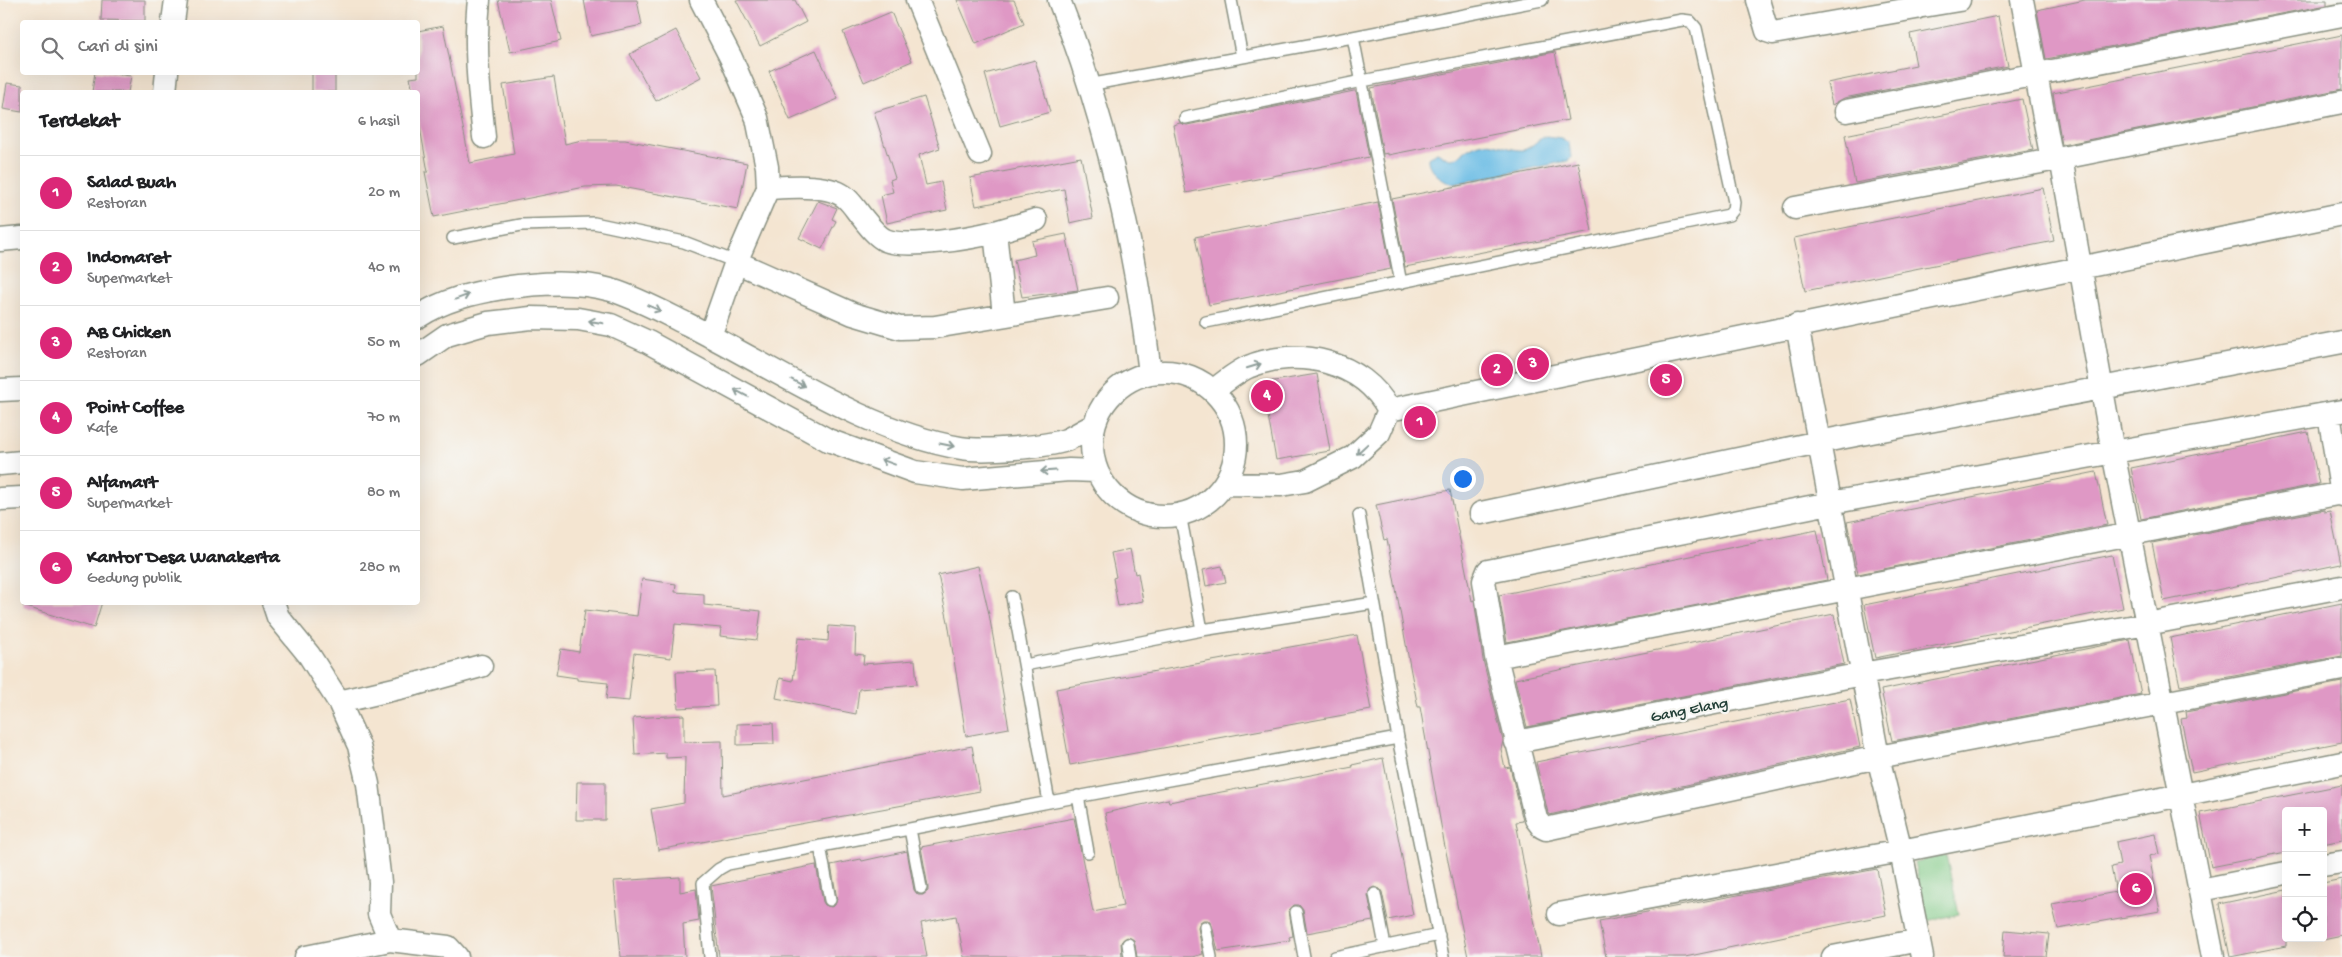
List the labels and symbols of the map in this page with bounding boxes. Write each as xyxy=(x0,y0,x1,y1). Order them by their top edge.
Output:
one-way arrow xyxy=(454,292,469,301)
one-way arrow xyxy=(646,304,661,313)
one-way arrow xyxy=(588,317,604,327)
pin: 3 xyxy=(1517,345,1549,383)
pin: 2 xyxy=(1481,351,1513,389)
one-way arrow xyxy=(1246,360,1262,370)
pin: 5 xyxy=(1650,361,1682,399)
pin: 4 xyxy=(1251,377,1283,415)
one-way arrow xyxy=(790,379,805,388)
one-way arrow xyxy=(734,388,749,397)
pin: 1 xyxy=(1404,403,1436,441)
one-way arrow xyxy=(939,441,955,450)
one-way arrow xyxy=(1355,443,1368,455)
one-way arrow xyxy=(881,457,896,466)
your location xyxy=(1450,466,1476,492)
one-way arrow xyxy=(1040,467,1056,476)
street label: Gang Elang xyxy=(1649,695,1730,728)
pin: 6 xyxy=(2120,870,2152,908)

